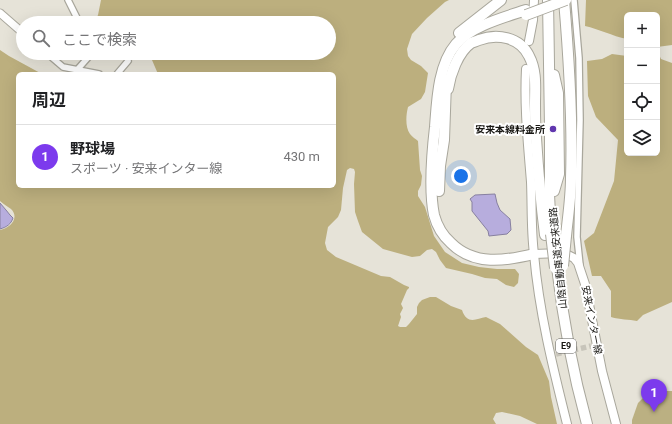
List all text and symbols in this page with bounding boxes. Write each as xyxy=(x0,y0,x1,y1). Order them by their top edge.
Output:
map controls xyxy=(624,12,660,156)
button: + xyxy=(624,12,660,48)
search box xyxy=(16,16,336,60)
icon: search xyxy=(30,27,52,49)
text: ここで検索 xyxy=(62,31,137,49)
button: − xyxy=(624,48,660,84)
button: locate xyxy=(624,84,660,120)
text: 周辺 xyxy=(32,90,66,110)
button: layers xyxy=(624,120,660,156)
place label: 安来本線料金所 xyxy=(475,124,545,135)
marker: 安来本線料金所 xyxy=(548,124,558,134)
text: 野球場 xyxy=(70,140,115,158)
text: 1 xyxy=(41,149,49,164)
text: 430 m xyxy=(283,149,320,164)
text: スポーツ · 安来インター線 xyxy=(70,161,223,176)
your location xyxy=(451,166,471,186)
street label: 山陰自動車道;安来道路 xyxy=(547,207,569,309)
street label: 安来インター線 xyxy=(580,285,604,355)
road number: E9 xyxy=(556,339,576,353)
pin: 1 xyxy=(641,379,667,412)

